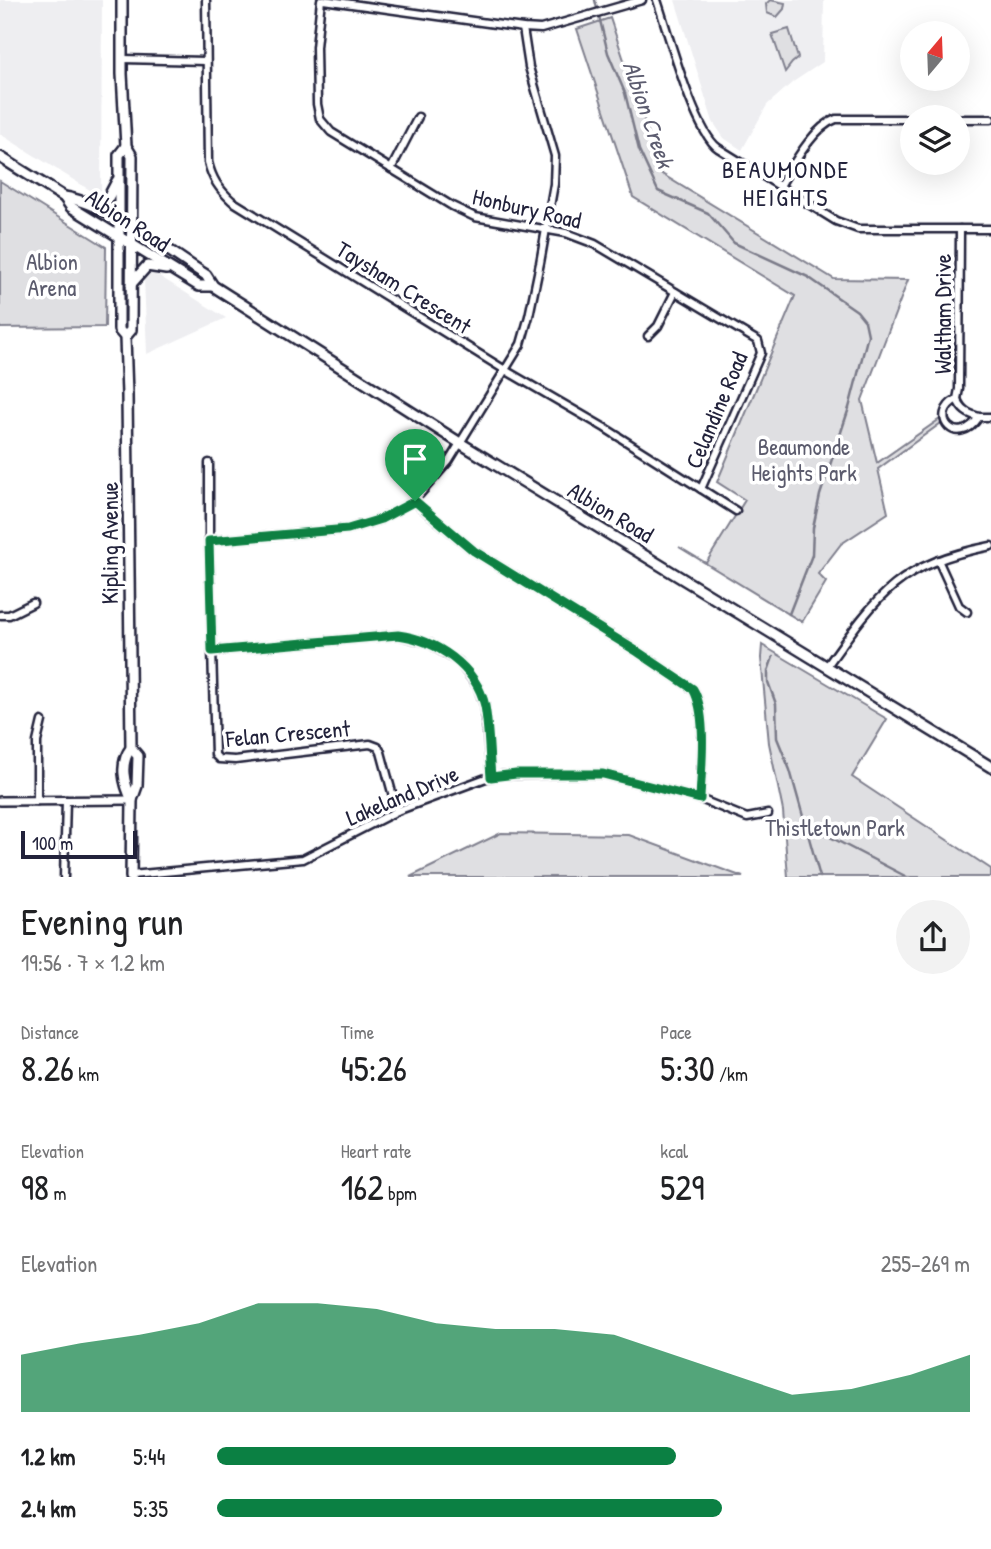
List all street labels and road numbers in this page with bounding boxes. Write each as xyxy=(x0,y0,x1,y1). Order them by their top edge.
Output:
street label: Honbury Road xyxy=(470,180,584,236)
street label: Albion Road xyxy=(80,181,176,259)
street label: Taysham Crescent xyxy=(331,233,478,341)
street label: Waltham Drive xyxy=(927,254,958,374)
street label: Celandine Road xyxy=(678,347,754,473)
street label: Albion Road xyxy=(562,474,660,550)
street label: Kipling Avenue xyxy=(94,482,125,604)
street label: Felan Crescent xyxy=(224,712,352,754)
street label: Lakeland Drive xyxy=(341,757,463,833)

